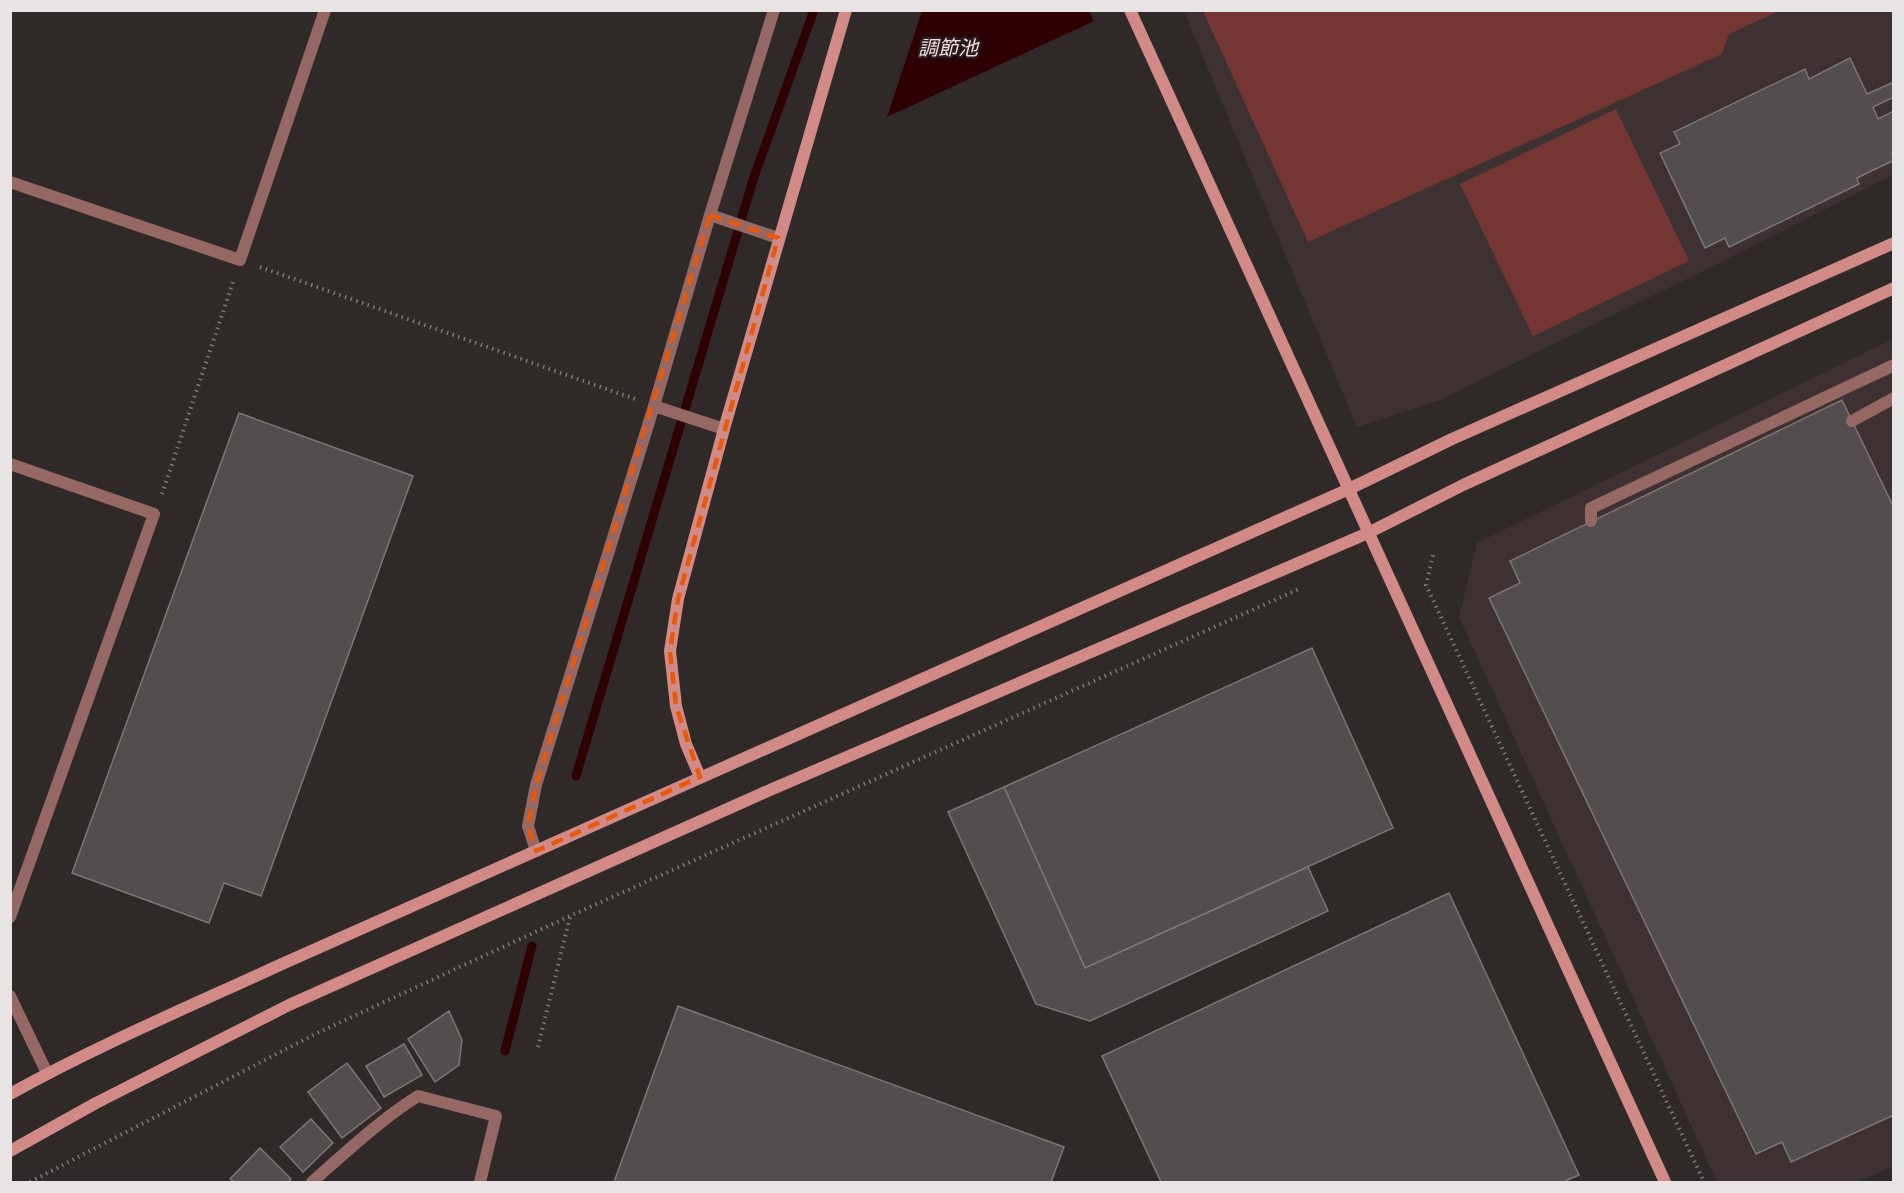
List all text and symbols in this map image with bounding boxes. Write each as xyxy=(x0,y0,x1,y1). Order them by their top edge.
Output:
water label: 調節池 xyxy=(918,35,980,61)

